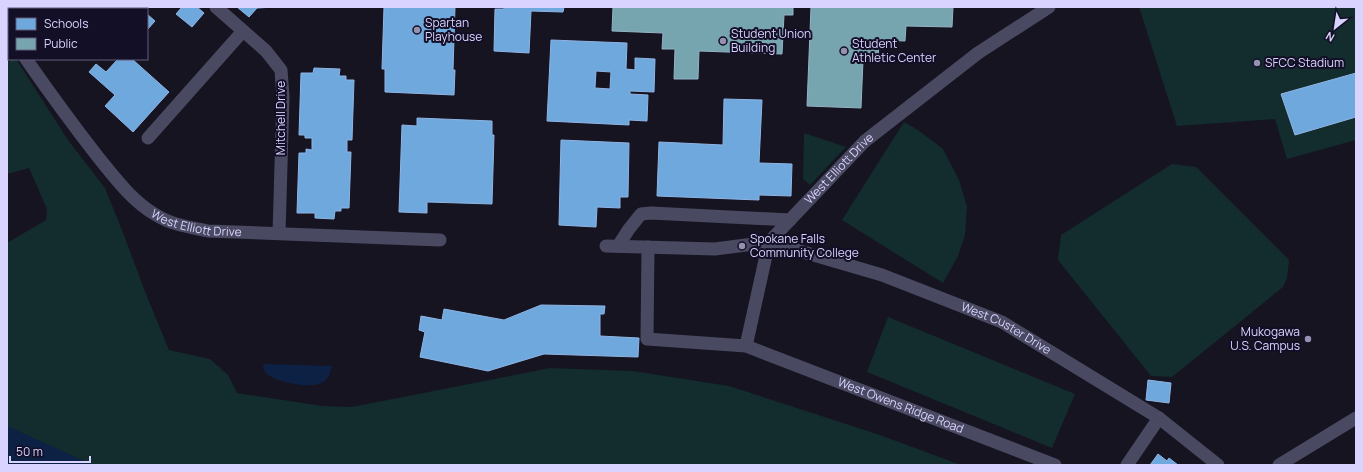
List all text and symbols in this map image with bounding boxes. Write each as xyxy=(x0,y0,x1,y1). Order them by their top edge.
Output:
legend xyxy=(8,8,148,60)
north arrow xyxy=(1315,8,1355,48)
place label: Spartan Playhouse xyxy=(425,14,482,45)
text: Schools xyxy=(44,15,88,32)
marker: Spartan Playhouse xyxy=(412,25,422,35)
place label: Student Union Building xyxy=(731,25,811,56)
text: N xyxy=(1322,29,1337,46)
text: Public xyxy=(44,35,78,52)
place label: Student Athletic Center xyxy=(852,35,937,66)
marker: Student Union Building xyxy=(718,36,728,46)
marker: Student Athletic Center xyxy=(839,46,849,56)
place label: SFCC Stadium xyxy=(1265,54,1344,71)
marker: SFCC Stadium xyxy=(1252,58,1262,68)
street label: Mitchell Drive xyxy=(272,81,289,155)
street label: West Elliott Drive xyxy=(800,129,877,208)
street label: West Elliott Drive xyxy=(148,205,242,240)
place label: Spokane Falls Community College xyxy=(750,230,859,261)
marker: Spokane Falls Community College xyxy=(737,241,747,251)
street label: West Custer Drive xyxy=(959,298,1055,358)
place label: Mukogawa U.S. Campus xyxy=(1230,323,1300,354)
marker: Mukogawa U.S. Campus xyxy=(1303,334,1313,344)
street label: West Owens Ridge Road xyxy=(835,373,966,437)
scale bar xyxy=(10,438,90,464)
text: 50 m xyxy=(16,443,43,460)

